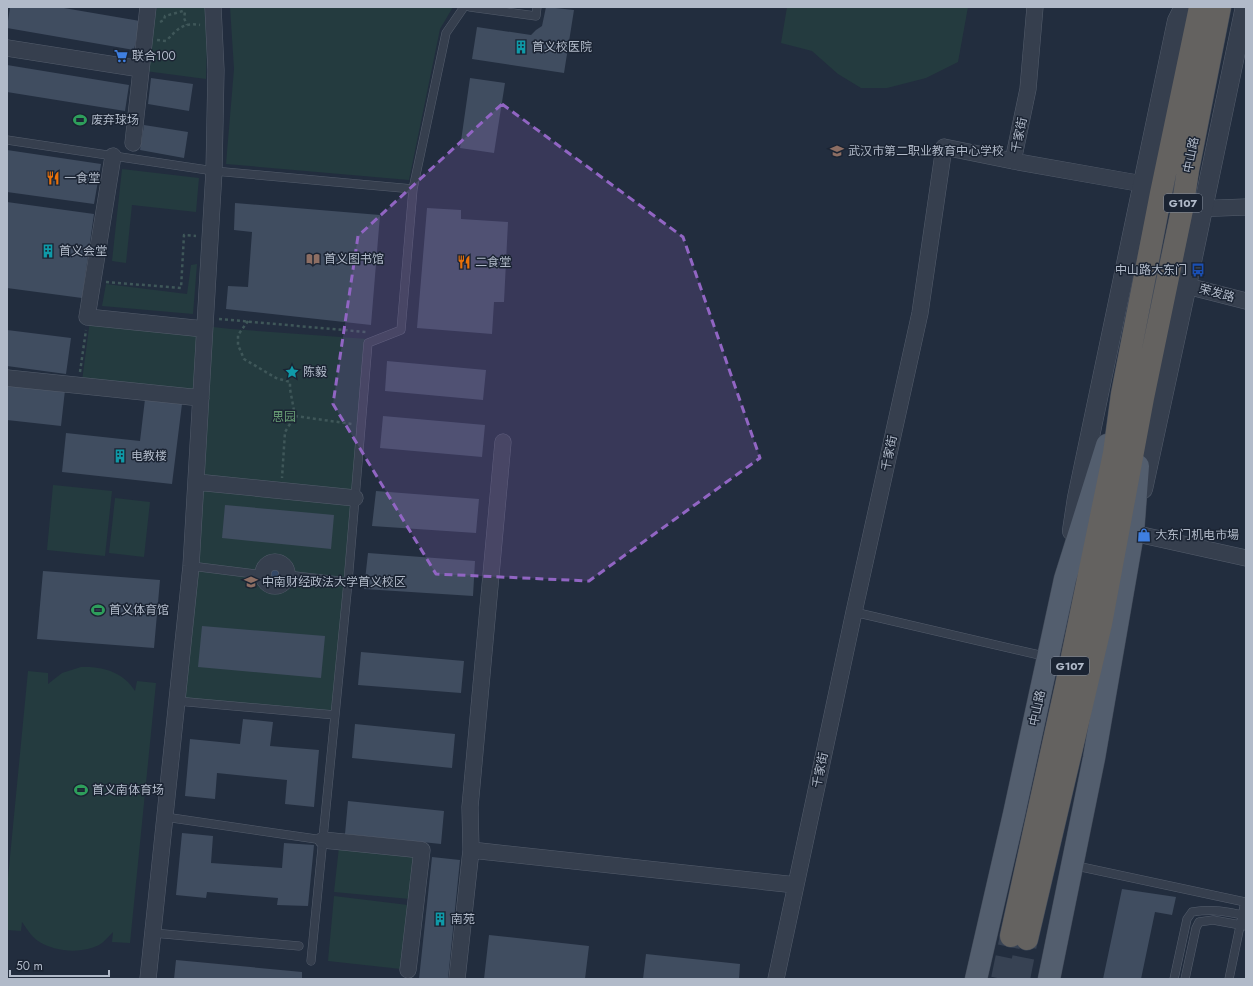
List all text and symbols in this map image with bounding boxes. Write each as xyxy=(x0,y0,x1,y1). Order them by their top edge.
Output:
place label: 首义校医院 xyxy=(532,38,592,56)
building icon: 首义校医院 xyxy=(513,39,529,55)
place label: 联合100 xyxy=(132,47,176,65)
supermarket icon: 联合100 xyxy=(113,48,129,64)
place label: 废弃球场 xyxy=(91,111,139,129)
sports icon: 废弃球场 xyxy=(72,112,88,128)
street label: 千家街 xyxy=(1006,116,1032,154)
street label: 中山路 xyxy=(1179,136,1203,174)
place label: 武汉市第二职业教育中心学校 xyxy=(848,142,1004,160)
school or university icon: 武汉市第二职业教育中心学校 xyxy=(829,143,845,159)
place label: 一食堂 xyxy=(64,169,100,187)
restaurant icon: 一食堂 xyxy=(45,170,61,186)
road number: G107 xyxy=(1164,194,1202,212)
place label: 首义会堂 xyxy=(59,242,107,260)
building icon: 首义会堂 xyxy=(40,243,56,259)
place label: 首义图书馆 xyxy=(324,250,384,268)
library icon: 首义图书馆 xyxy=(305,251,321,267)
place label: 二食堂 xyxy=(475,253,511,271)
restaurant icon: 二食堂 xyxy=(456,254,472,270)
place label: 中山路大东门 xyxy=(1115,261,1187,279)
bus stop icon: 中山路大东门 xyxy=(1190,262,1206,278)
street label: 荣发路 xyxy=(1197,280,1237,306)
place label: 陈毅 xyxy=(303,363,327,381)
place icon: 陈毅 xyxy=(284,364,300,380)
park label: 思园 xyxy=(272,408,296,426)
street label: 千家街 xyxy=(876,434,902,472)
place label: 电教楼 xyxy=(131,447,167,465)
building icon: 电教楼 xyxy=(112,448,128,464)
place label: 大东门机电市場 xyxy=(1155,526,1239,544)
shop icon: 大东门机电市場 xyxy=(1136,527,1152,543)
place label: 中南财经政法大学首义校区 xyxy=(262,573,406,591)
school or university icon: 中南财经政法大学首义校区 xyxy=(243,574,259,590)
place label: 首义体育馆 xyxy=(109,601,169,619)
sports icon: 首义体育馆 xyxy=(90,602,106,618)
road number: G107 xyxy=(1051,657,1089,675)
street label: 中山路 xyxy=(1024,689,1050,727)
street label: 千家街 xyxy=(807,751,833,789)
place label: 首义南体育场 xyxy=(92,781,164,799)
sports icon: 首义南体育场 xyxy=(73,782,89,798)
place label: 南苑 xyxy=(451,910,475,928)
building icon: 南苑 xyxy=(432,911,448,927)
scale bar xyxy=(10,952,109,978)
text: 50 m xyxy=(16,957,43,975)

